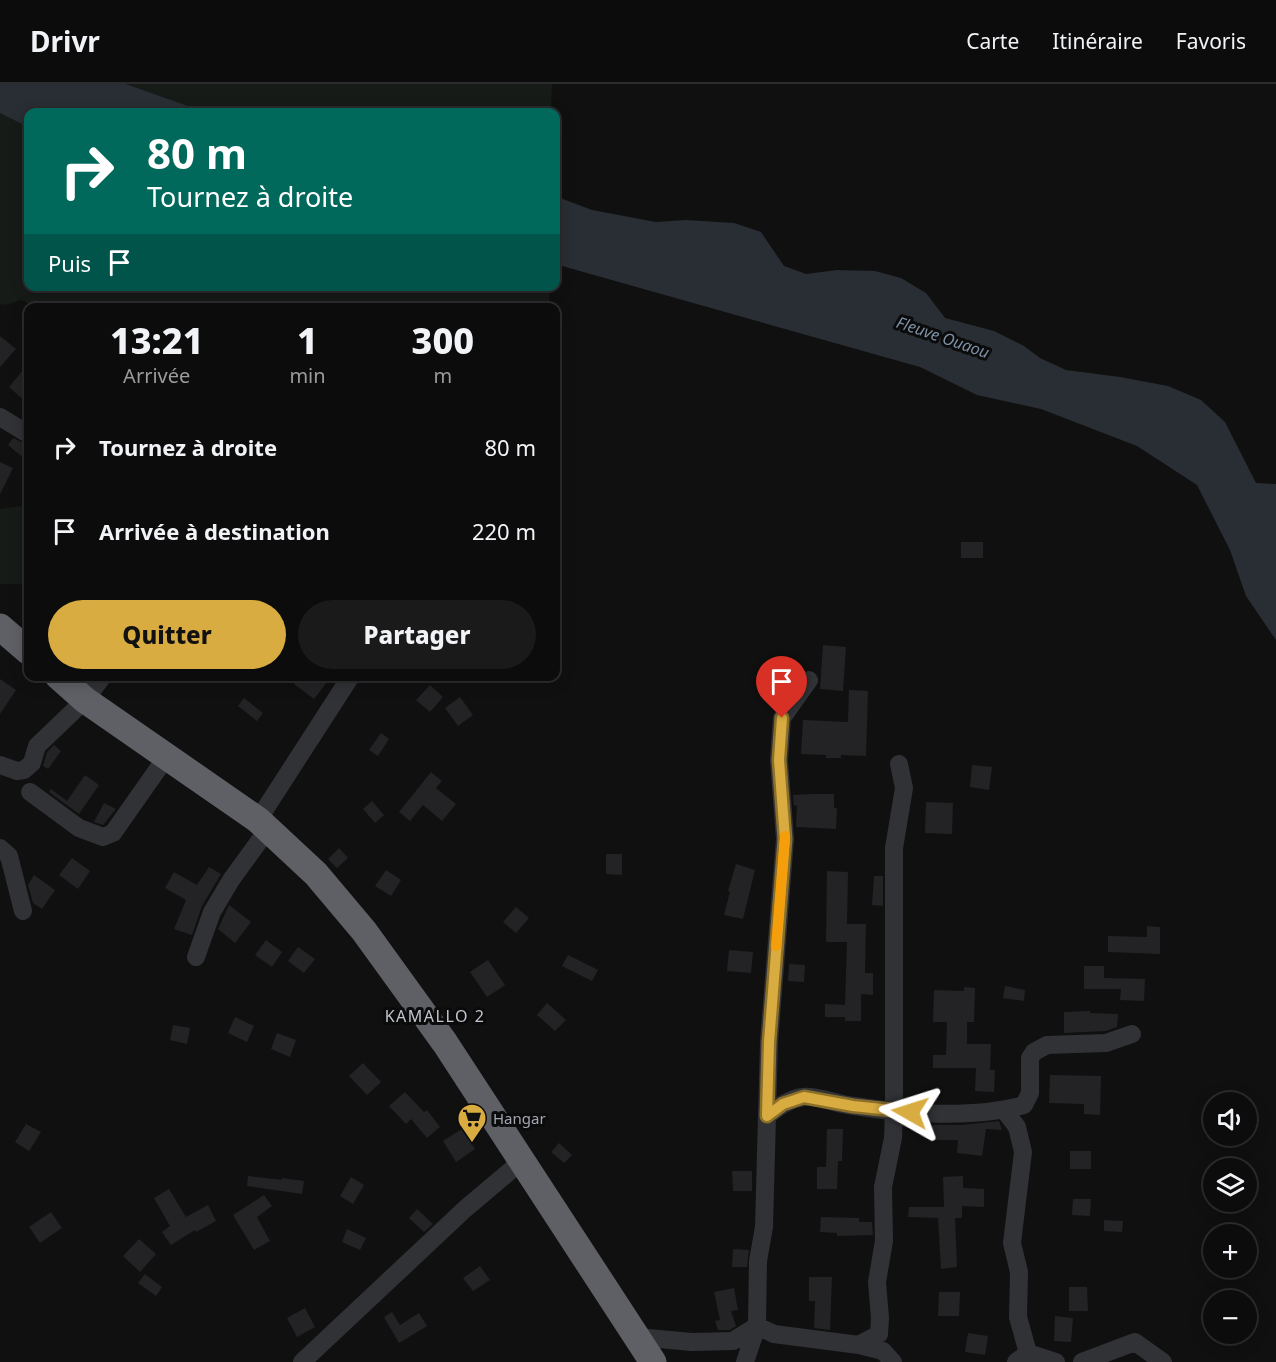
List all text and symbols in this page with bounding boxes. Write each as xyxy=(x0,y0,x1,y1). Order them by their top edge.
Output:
text: Drivr xyxy=(30,22,100,60)
text: Carte xyxy=(966,27,1019,55)
text: Itinéraire xyxy=(1052,27,1143,55)
text: Favoris xyxy=(1176,27,1246,55)
text: 80 m xyxy=(147,124,247,181)
icon: right xyxy=(48,132,126,210)
text: Tournez à droite xyxy=(147,178,353,215)
icon: arrive xyxy=(103,246,136,279)
text: Puis xyxy=(48,248,91,278)
water label: Fleuve Ouaou xyxy=(894,311,992,363)
text: 13:21 xyxy=(110,316,203,365)
text: 1 xyxy=(297,316,318,365)
text: 300 xyxy=(412,316,474,365)
text: Arrivée xyxy=(123,362,190,389)
text: min xyxy=(289,362,326,389)
text: m xyxy=(433,362,452,389)
icon: right xyxy=(48,431,81,464)
text: Tournez à droite xyxy=(99,432,277,462)
text: 80 m xyxy=(485,432,536,462)
icon: arrive xyxy=(48,515,81,548)
text: Arrivée à destination xyxy=(99,516,330,546)
text: 220 m xyxy=(472,516,536,546)
button: Quitter xyxy=(48,600,286,669)
button: Partager xyxy=(298,600,536,669)
pin xyxy=(756,656,807,718)
icon: arrive xyxy=(765,665,798,698)
district label: KAMALLO 2 xyxy=(385,1005,485,1027)
position arrow xyxy=(878,1080,942,1144)
map controls xyxy=(1203,1092,1257,1344)
button: sound xyxy=(1203,1092,1257,1146)
supermarket icon: Hangar xyxy=(456,1102,488,1144)
place label: Hangar xyxy=(493,1108,546,1128)
button: layers xyxy=(1203,1158,1257,1212)
button: + xyxy=(1203,1224,1257,1278)
button: − xyxy=(1203,1290,1257,1344)

